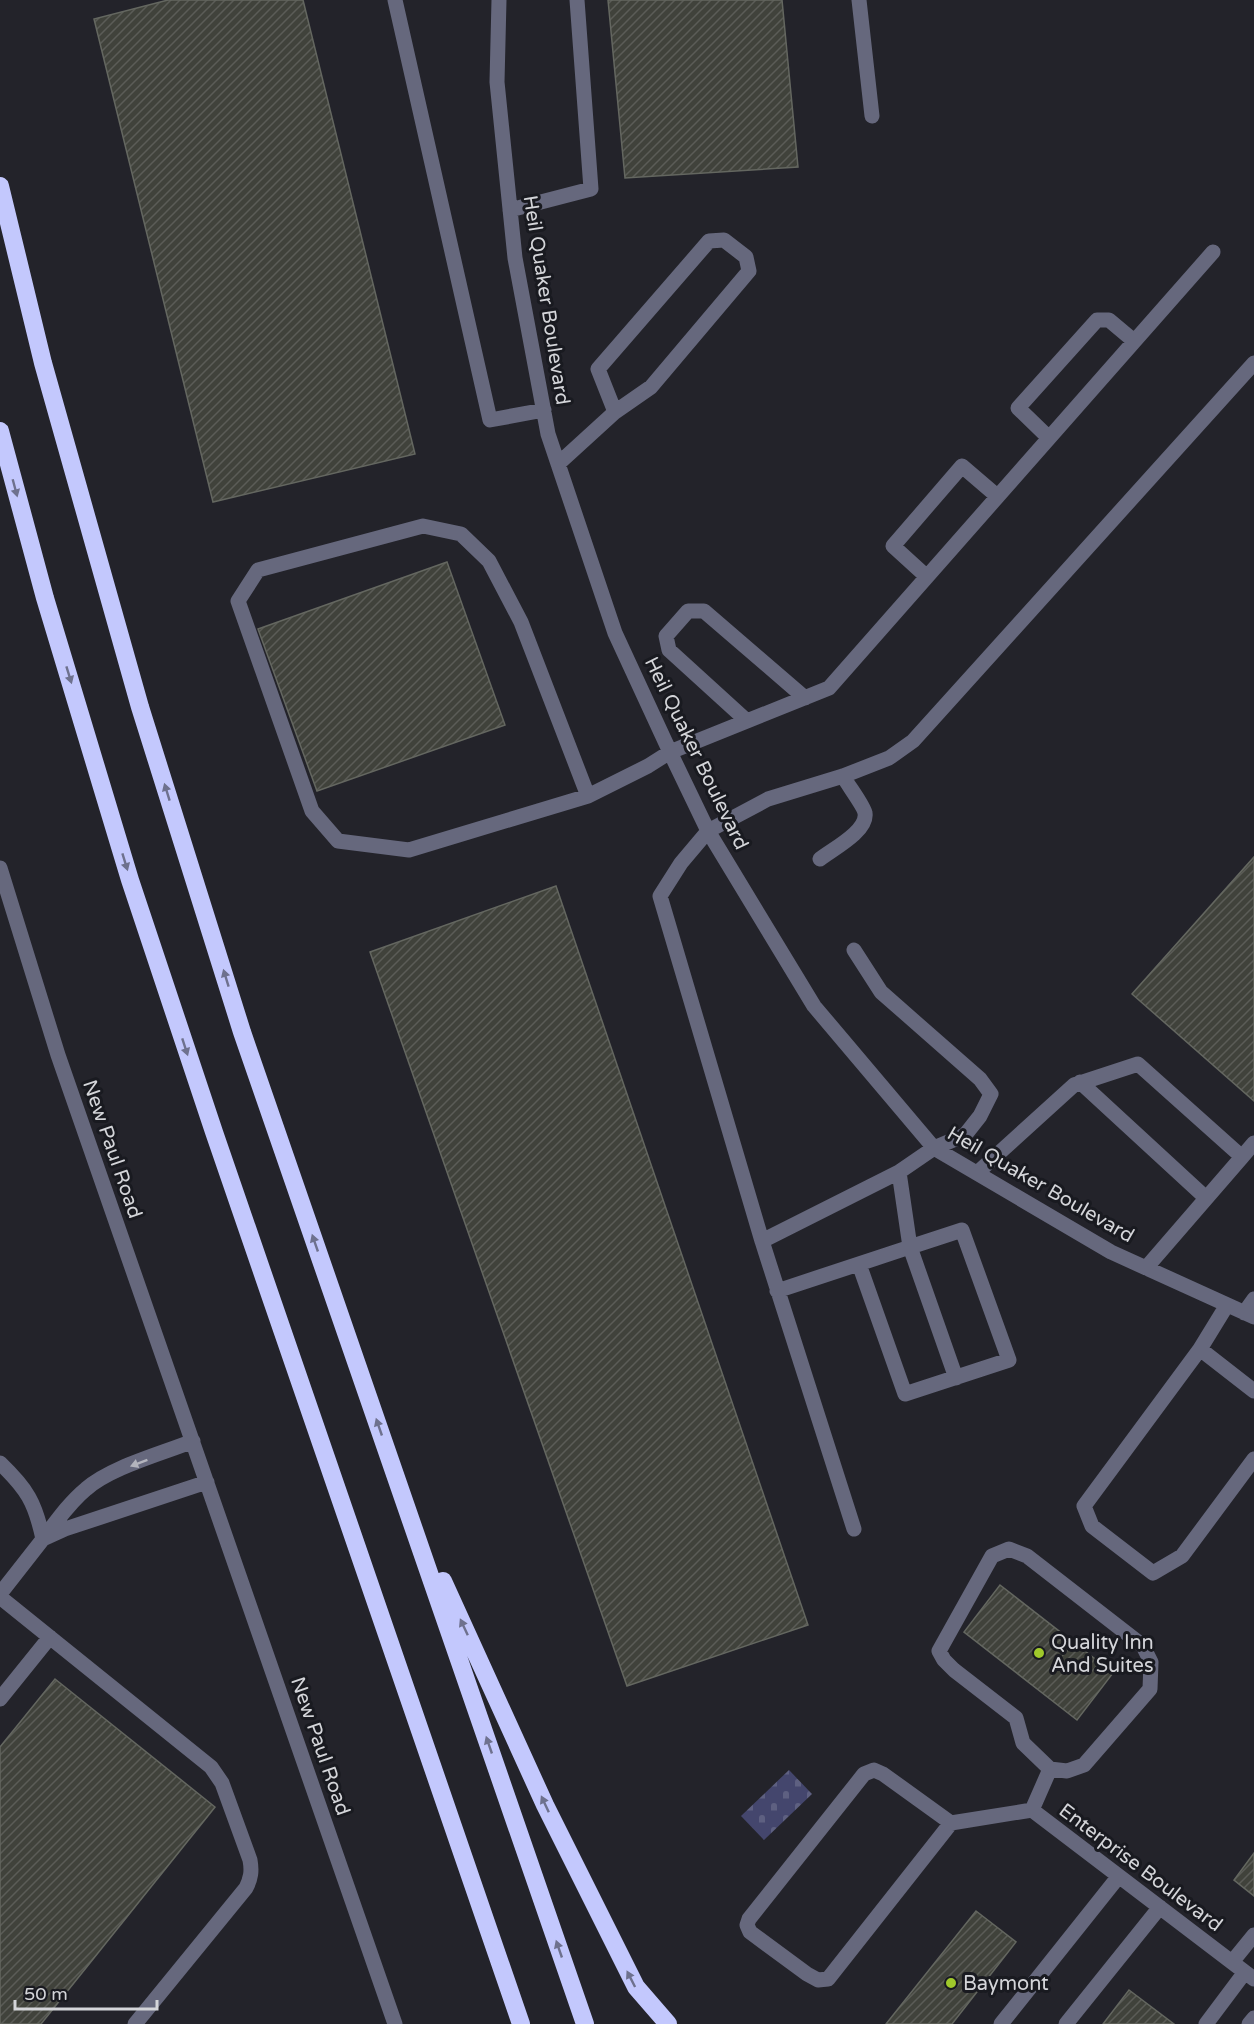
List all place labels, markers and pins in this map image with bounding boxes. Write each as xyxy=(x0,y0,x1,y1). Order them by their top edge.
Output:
place label: Quality Inn And Suites xyxy=(1051,1631,1154,1678)
marker: Quality Inn And Suites xyxy=(1032,1646,1046,1660)
place label: Baymont xyxy=(963,1972,1049,1996)
marker: Baymont xyxy=(944,1976,958,1990)

